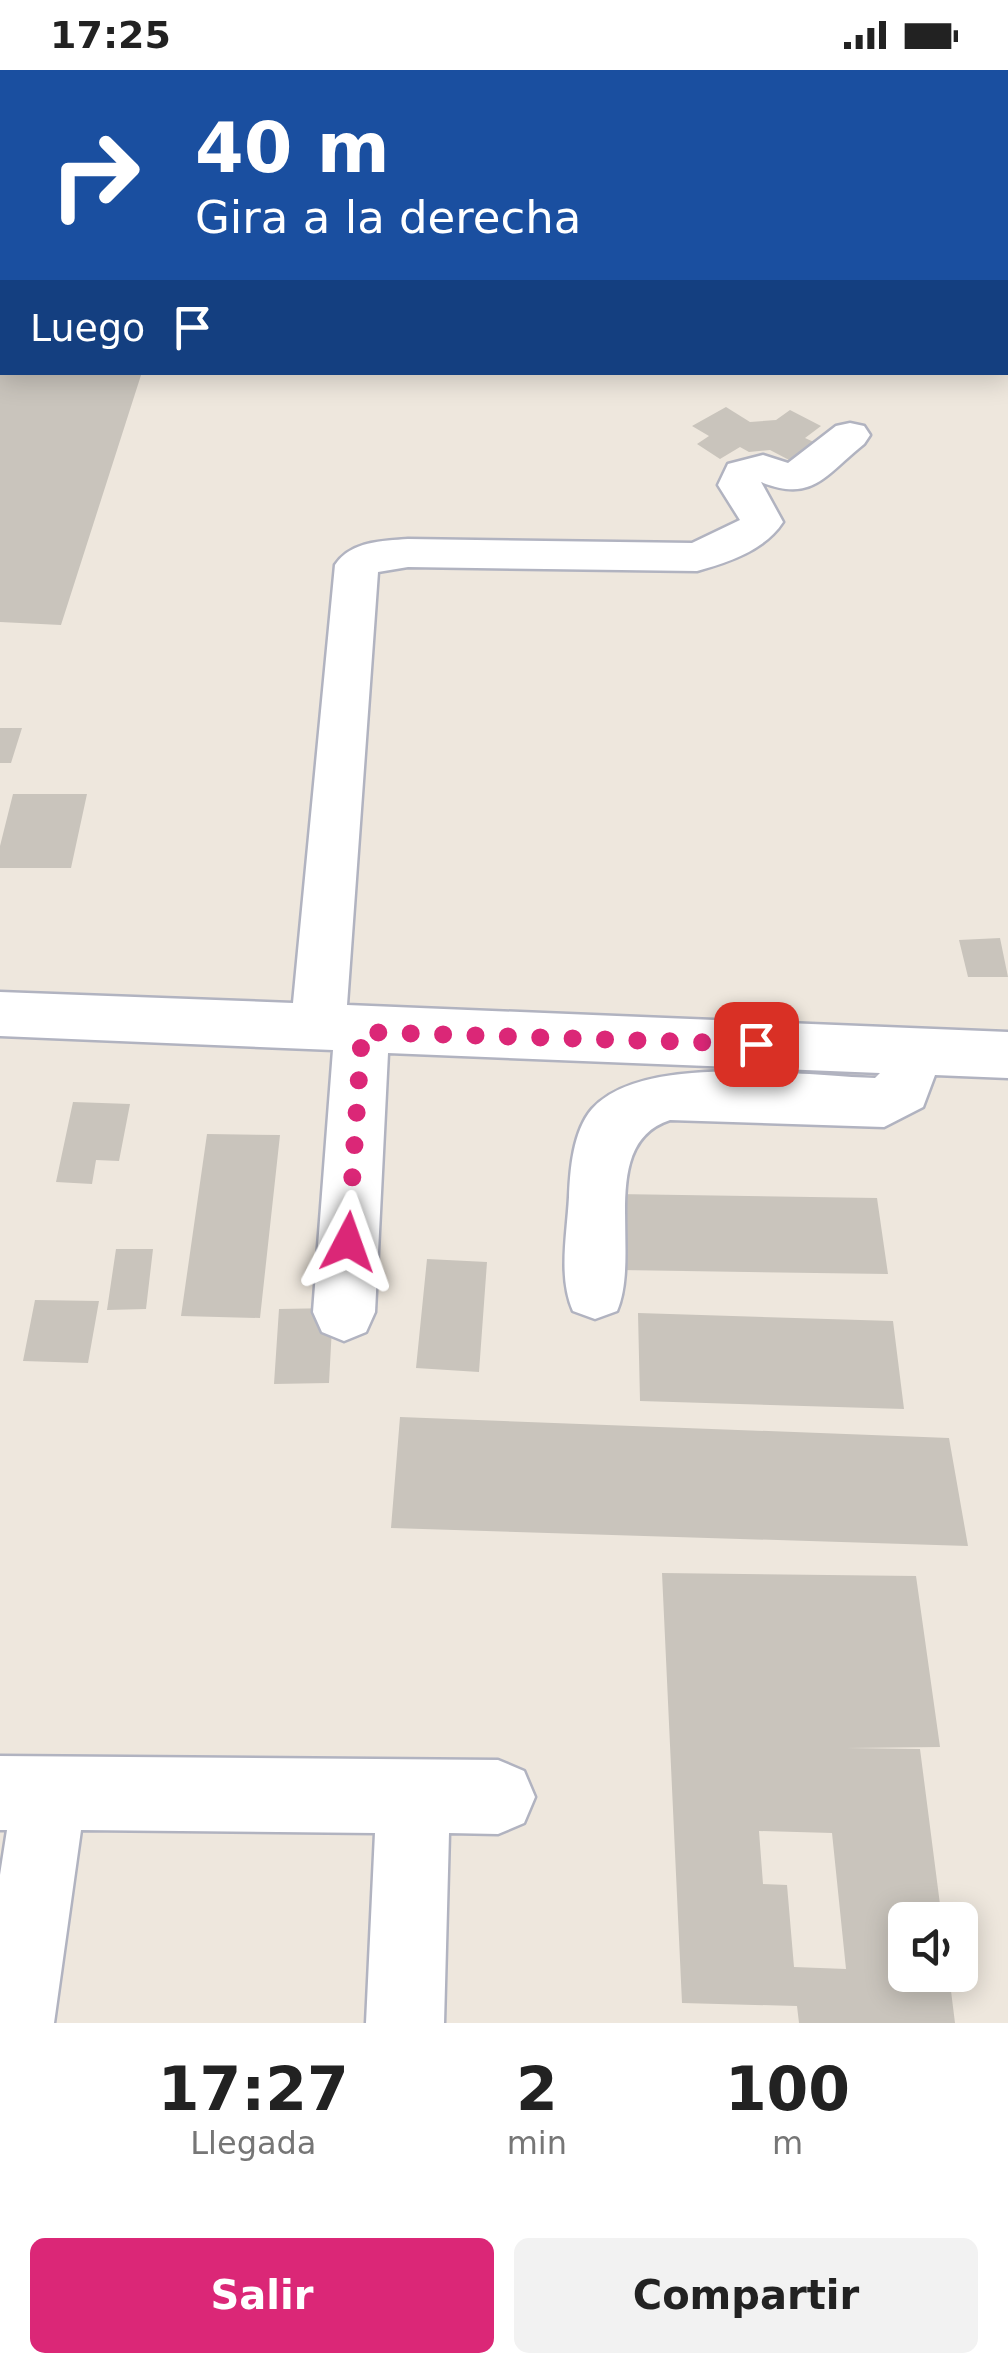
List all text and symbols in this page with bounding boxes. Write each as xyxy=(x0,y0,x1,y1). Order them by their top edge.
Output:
text: 17:25 xyxy=(50,13,171,57)
text: 40 m xyxy=(195,107,390,189)
icon: right xyxy=(30,110,160,240)
text: Gira a la derecha xyxy=(195,191,581,244)
icon: arrive xyxy=(165,300,220,355)
text: Luego xyxy=(30,306,145,350)
pin xyxy=(714,1002,799,1087)
icon: arrive xyxy=(729,1017,784,1072)
position arrow xyxy=(296,1190,400,1294)
map controls xyxy=(888,1902,978,1992)
button: sound xyxy=(888,1902,978,1992)
text: 17:27 xyxy=(158,2054,349,2124)
text: 2 xyxy=(516,2054,558,2124)
text: 100 xyxy=(725,2054,850,2124)
text: Llegada xyxy=(190,2124,316,2162)
text: min xyxy=(507,2124,567,2162)
text: m xyxy=(772,2124,803,2162)
button: Salir xyxy=(30,2238,494,2353)
button: Compartir xyxy=(514,2238,978,2353)

